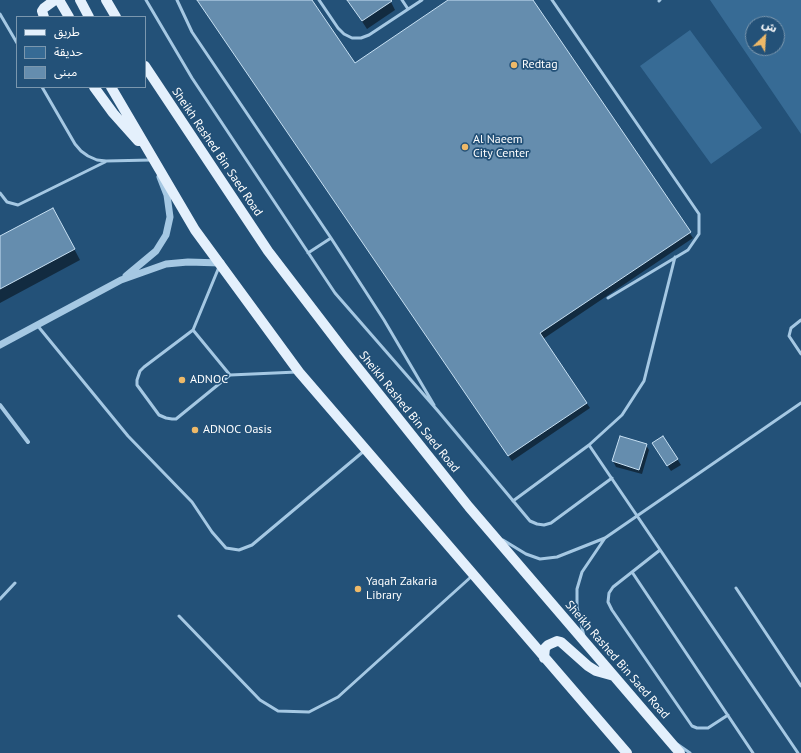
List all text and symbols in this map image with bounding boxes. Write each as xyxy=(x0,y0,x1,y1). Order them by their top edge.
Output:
legend xyxy=(16,16,146,88)
north arrow xyxy=(745,16,785,56)
text: ش xyxy=(760,16,779,36)
text: طريق xyxy=(54,24,80,39)
text: حديقة xyxy=(54,44,83,59)
place label: Redtag xyxy=(522,58,558,72)
marker: Redtag xyxy=(509,60,519,70)
text: مبنى xyxy=(54,64,77,79)
street label: Sheikh Rashed Bin Saed Road xyxy=(169,85,265,219)
place label: Al Naeem City Center xyxy=(473,133,529,161)
marker: Al Naeem City Center xyxy=(460,142,470,152)
street label: Sheikh Rashed Bin Saed Road xyxy=(356,349,462,475)
place label: ADNOC xyxy=(190,373,228,387)
marker: ADNOC xyxy=(177,375,187,385)
place label: ADNOC Oasis xyxy=(203,423,272,437)
marker: ADNOC Oasis xyxy=(190,425,200,435)
place label: Yaqah Zakaria Library xyxy=(366,575,437,603)
marker: Yaqah Zakaria Library xyxy=(353,584,363,594)
street label: Sheikh Rashed Bin Saed Road xyxy=(562,598,672,722)

